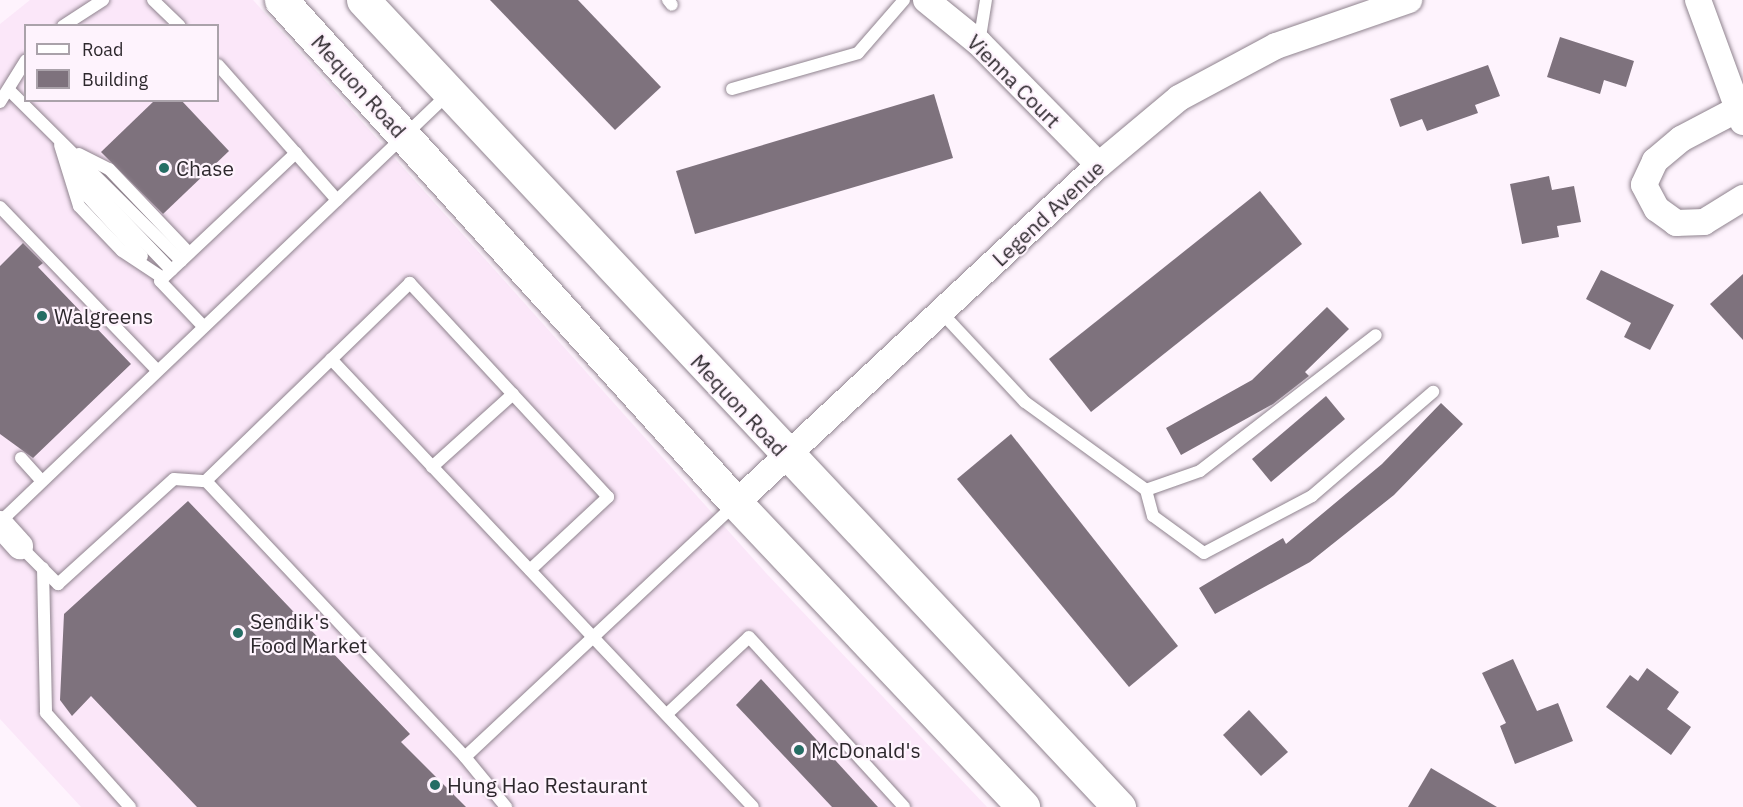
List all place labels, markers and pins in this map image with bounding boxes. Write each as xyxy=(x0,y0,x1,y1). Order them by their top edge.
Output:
place label: Chase xyxy=(176,155,234,181)
marker: Chase xyxy=(157,161,171,175)
place label: Walgreens xyxy=(54,303,153,329)
marker: Walgreens xyxy=(35,309,49,323)
place label: Sendik's Food Market xyxy=(250,608,367,658)
marker: Sendik's Food Market xyxy=(231,626,245,640)
place label: McDonald's xyxy=(811,737,921,763)
marker: McDonald's xyxy=(792,743,806,757)
place label: Hung Hao Restaurant xyxy=(447,772,648,798)
marker: Hung Hao Restaurant xyxy=(428,778,442,792)

